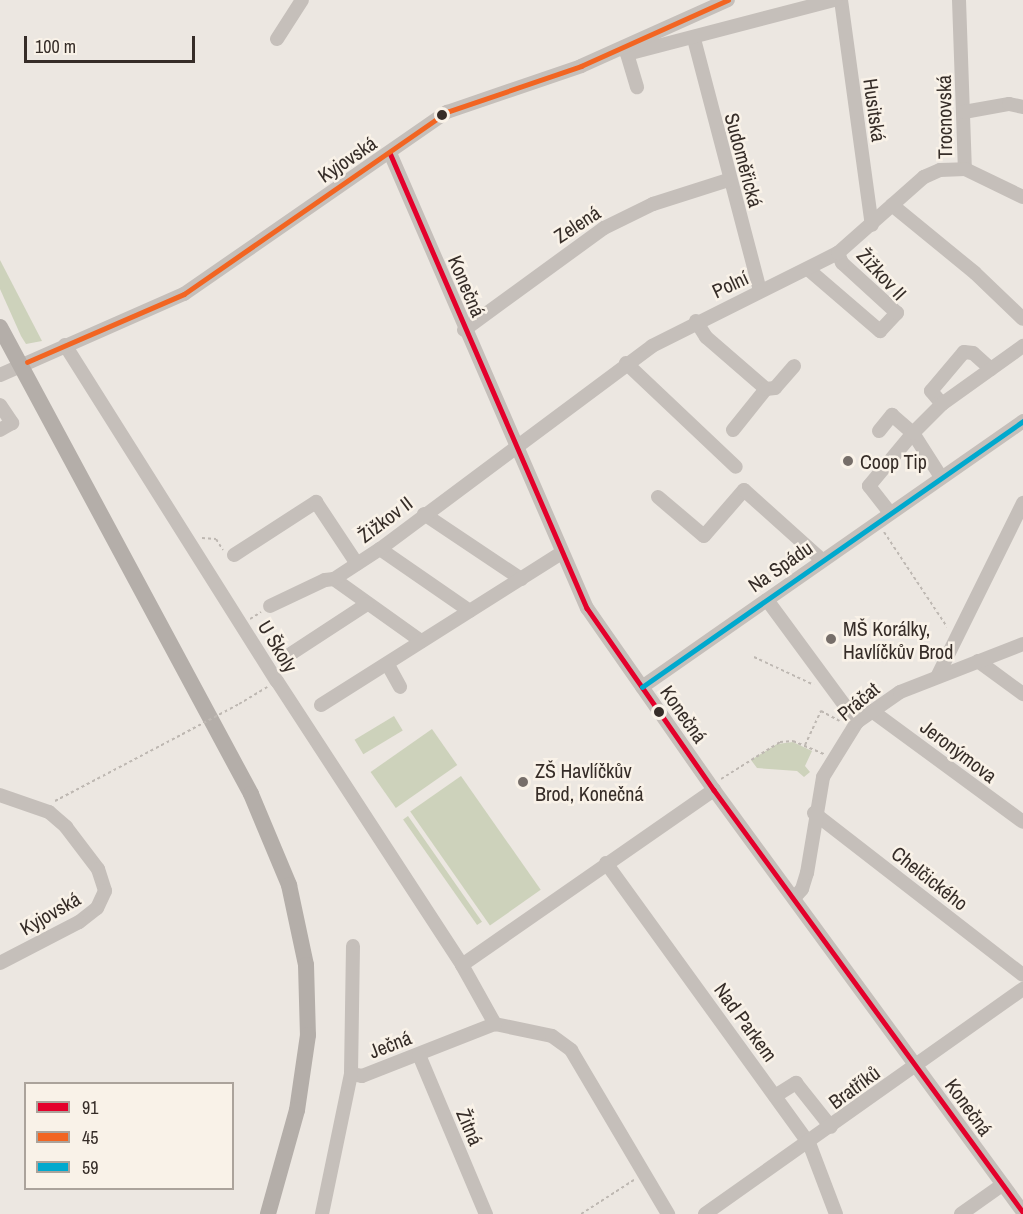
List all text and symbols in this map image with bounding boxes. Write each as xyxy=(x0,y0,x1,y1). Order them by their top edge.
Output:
scale bar xyxy=(27,24,198,62)
text: 100 m xyxy=(35,34,76,59)
street label: Trocnovská xyxy=(931,75,957,159)
street label: Husitská xyxy=(859,77,891,143)
unlabelled marker xyxy=(436,109,448,121)
street label: Sudoměřická xyxy=(720,110,768,210)
street label: Kyjovská xyxy=(313,131,381,187)
street label: Zelená xyxy=(549,200,605,248)
street label: Žižkov II xyxy=(852,243,912,305)
street label: Konečná xyxy=(443,252,491,320)
street label: Polní xyxy=(708,265,752,303)
place label: Coop Tip xyxy=(860,449,927,473)
marker: Coop Tip xyxy=(841,454,855,468)
street label: Žižkov II xyxy=(353,491,417,547)
street label: Na Spádu xyxy=(743,535,817,597)
street label: U Školy xyxy=(253,616,303,676)
place label: MŠ Korálky, Havlíčkův Brod xyxy=(843,616,953,663)
marker: MŠ Korálky, Havlíčkův Brod xyxy=(824,632,838,646)
street label: Práčat xyxy=(832,677,884,725)
street label: Konečná xyxy=(656,681,712,747)
unlabelled marker xyxy=(653,706,665,718)
street label: Jeronýmova xyxy=(916,715,1002,787)
place label: ZŠ Havlíčkův Brod, Konečná xyxy=(535,759,643,806)
marker: ZŠ Havlíčkův Brod, Konečná xyxy=(516,775,530,789)
street label: Chelčického xyxy=(887,841,973,915)
street label: Kyjovská xyxy=(16,886,84,940)
street label: Nad Parkem xyxy=(710,978,782,1066)
street label: Ječná xyxy=(365,1025,415,1063)
street label: Bratříků xyxy=(824,1060,884,1114)
street label: Konečná xyxy=(940,1074,998,1140)
legend xyxy=(24,1082,234,1190)
text: 91 xyxy=(82,1095,98,1120)
street label: Žitná xyxy=(452,1105,488,1149)
text: 45 xyxy=(82,1125,98,1150)
text: 59 xyxy=(82,1155,98,1180)

